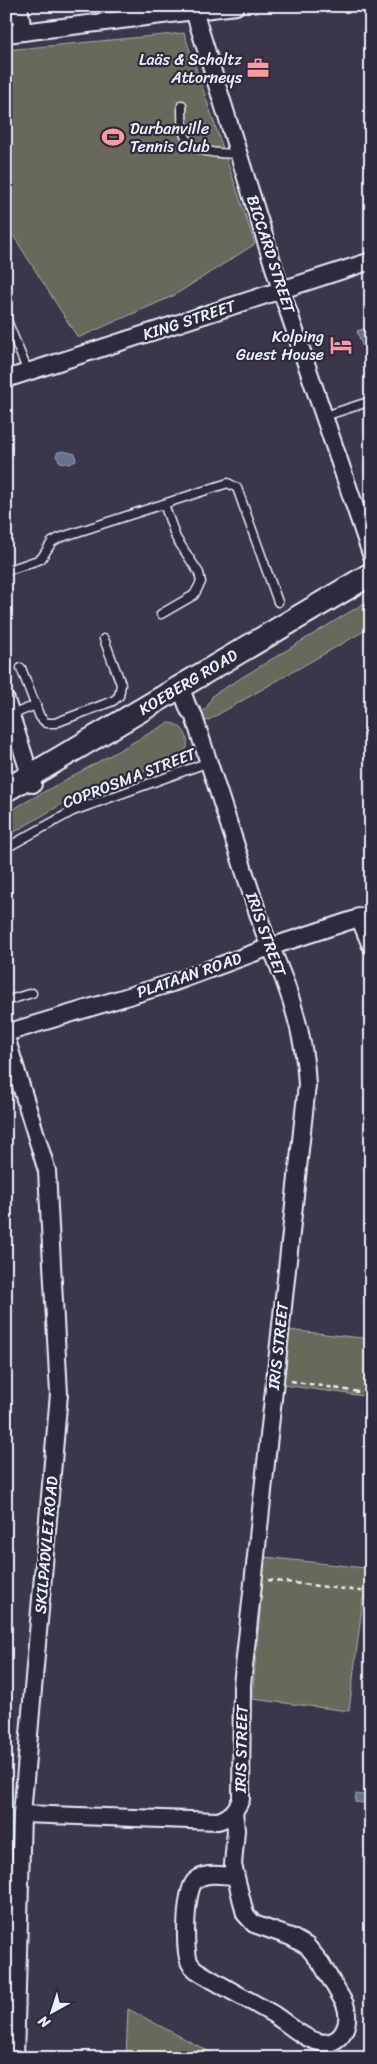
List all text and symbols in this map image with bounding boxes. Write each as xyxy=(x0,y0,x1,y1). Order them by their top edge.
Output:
place label: Laäs & Scholtz Attorneys xyxy=(139,45,243,92)
office icon: Laäs & Scholtz Attorneys xyxy=(245,55,271,81)
place label: Durbanville Tennis Club xyxy=(130,114,210,161)
sports icon: Durbanville Tennis Club xyxy=(100,124,126,150)
street label: BICCARD STREET xyxy=(238,191,304,318)
street label: KING STREET xyxy=(139,291,240,349)
place label: Kolping Guest House xyxy=(236,322,324,369)
hotel icon: Kolping Guest House xyxy=(328,332,354,358)
street label: KOEBERG ROAD xyxy=(133,641,244,723)
street label: COPROSMA STREET xyxy=(58,739,201,817)
street label: IRIS STREET xyxy=(237,887,295,981)
street label: PLATAAN ROAD xyxy=(132,943,246,1007)
street label: IRIS STREET xyxy=(259,1300,297,1392)
street label: SKILPADVLEI ROAD xyxy=(26,1475,66,1615)
street label: IRIS STREET xyxy=(226,1704,256,1794)
north arrow xyxy=(28,1986,78,2036)
text: N xyxy=(32,2009,57,2035)

